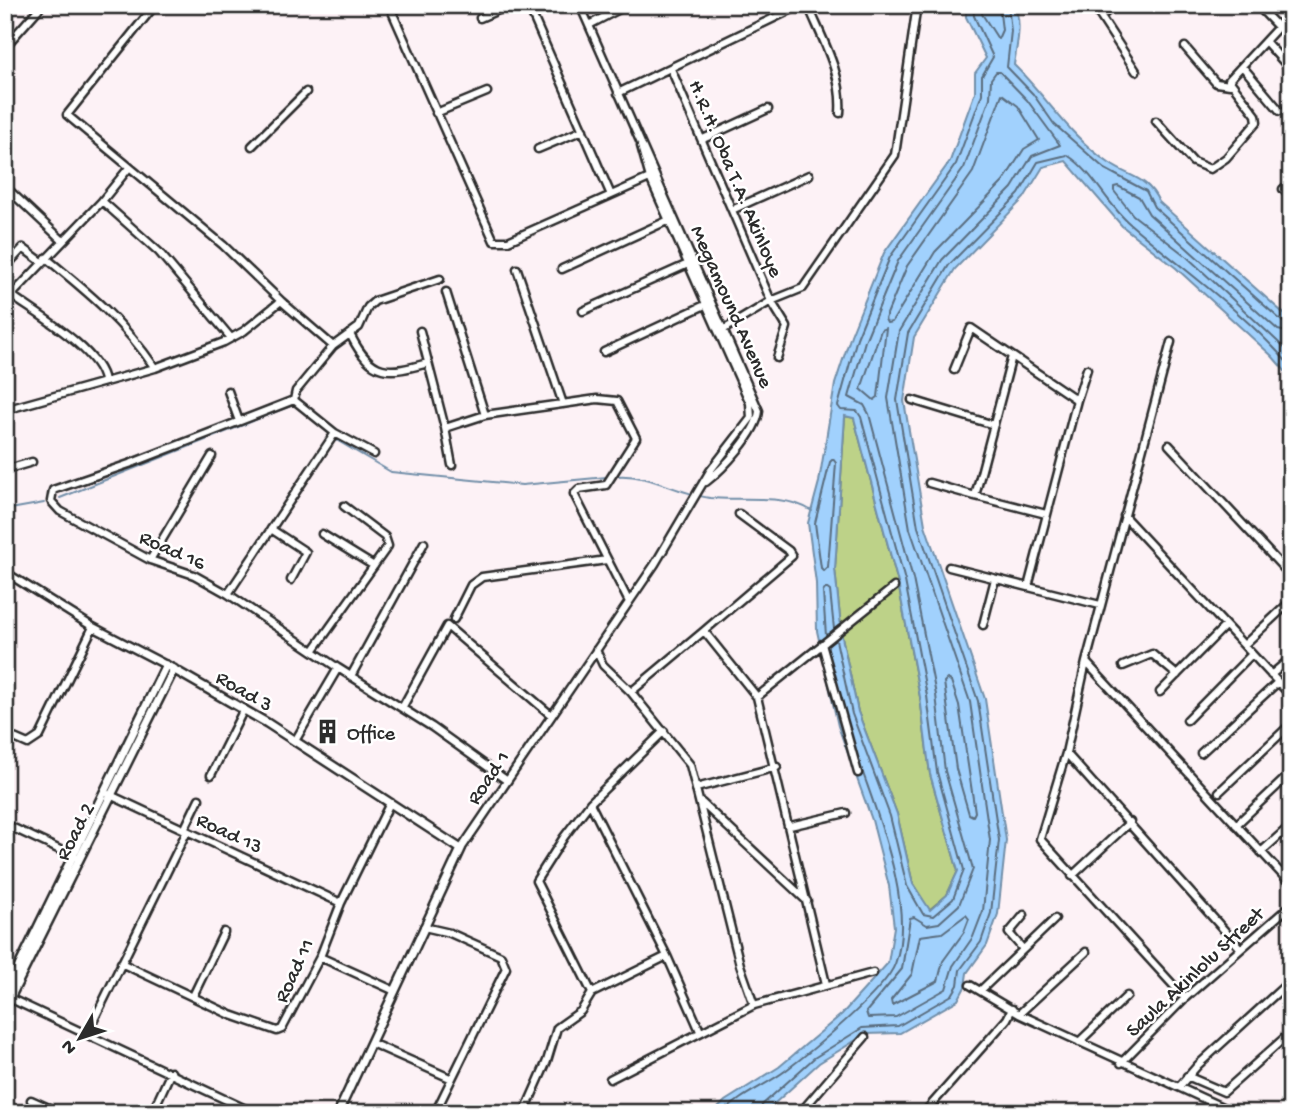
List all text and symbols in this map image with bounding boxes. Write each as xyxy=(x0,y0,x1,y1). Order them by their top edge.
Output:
street label: H.R.H. Oba T.A. Akinloye xyxy=(681,77,787,283)
street label: Megamound Avenue xyxy=(683,222,777,394)
street label: Road 16 xyxy=(135,527,209,578)
street label: Road 3 xyxy=(210,667,276,719)
building icon: Office xyxy=(313,718,341,746)
place label: Office xyxy=(347,723,396,748)
street label: Road 1 xyxy=(463,747,517,811)
street label: Road 2 xyxy=(52,800,102,866)
street label: Road 13 xyxy=(191,809,266,861)
street label: Saula Akinlolu Street xyxy=(1122,901,1272,1044)
street label: Road 11 xyxy=(271,935,322,1007)
north arrow xyxy=(46,1002,116,1072)
text: N xyxy=(57,1034,82,1059)

